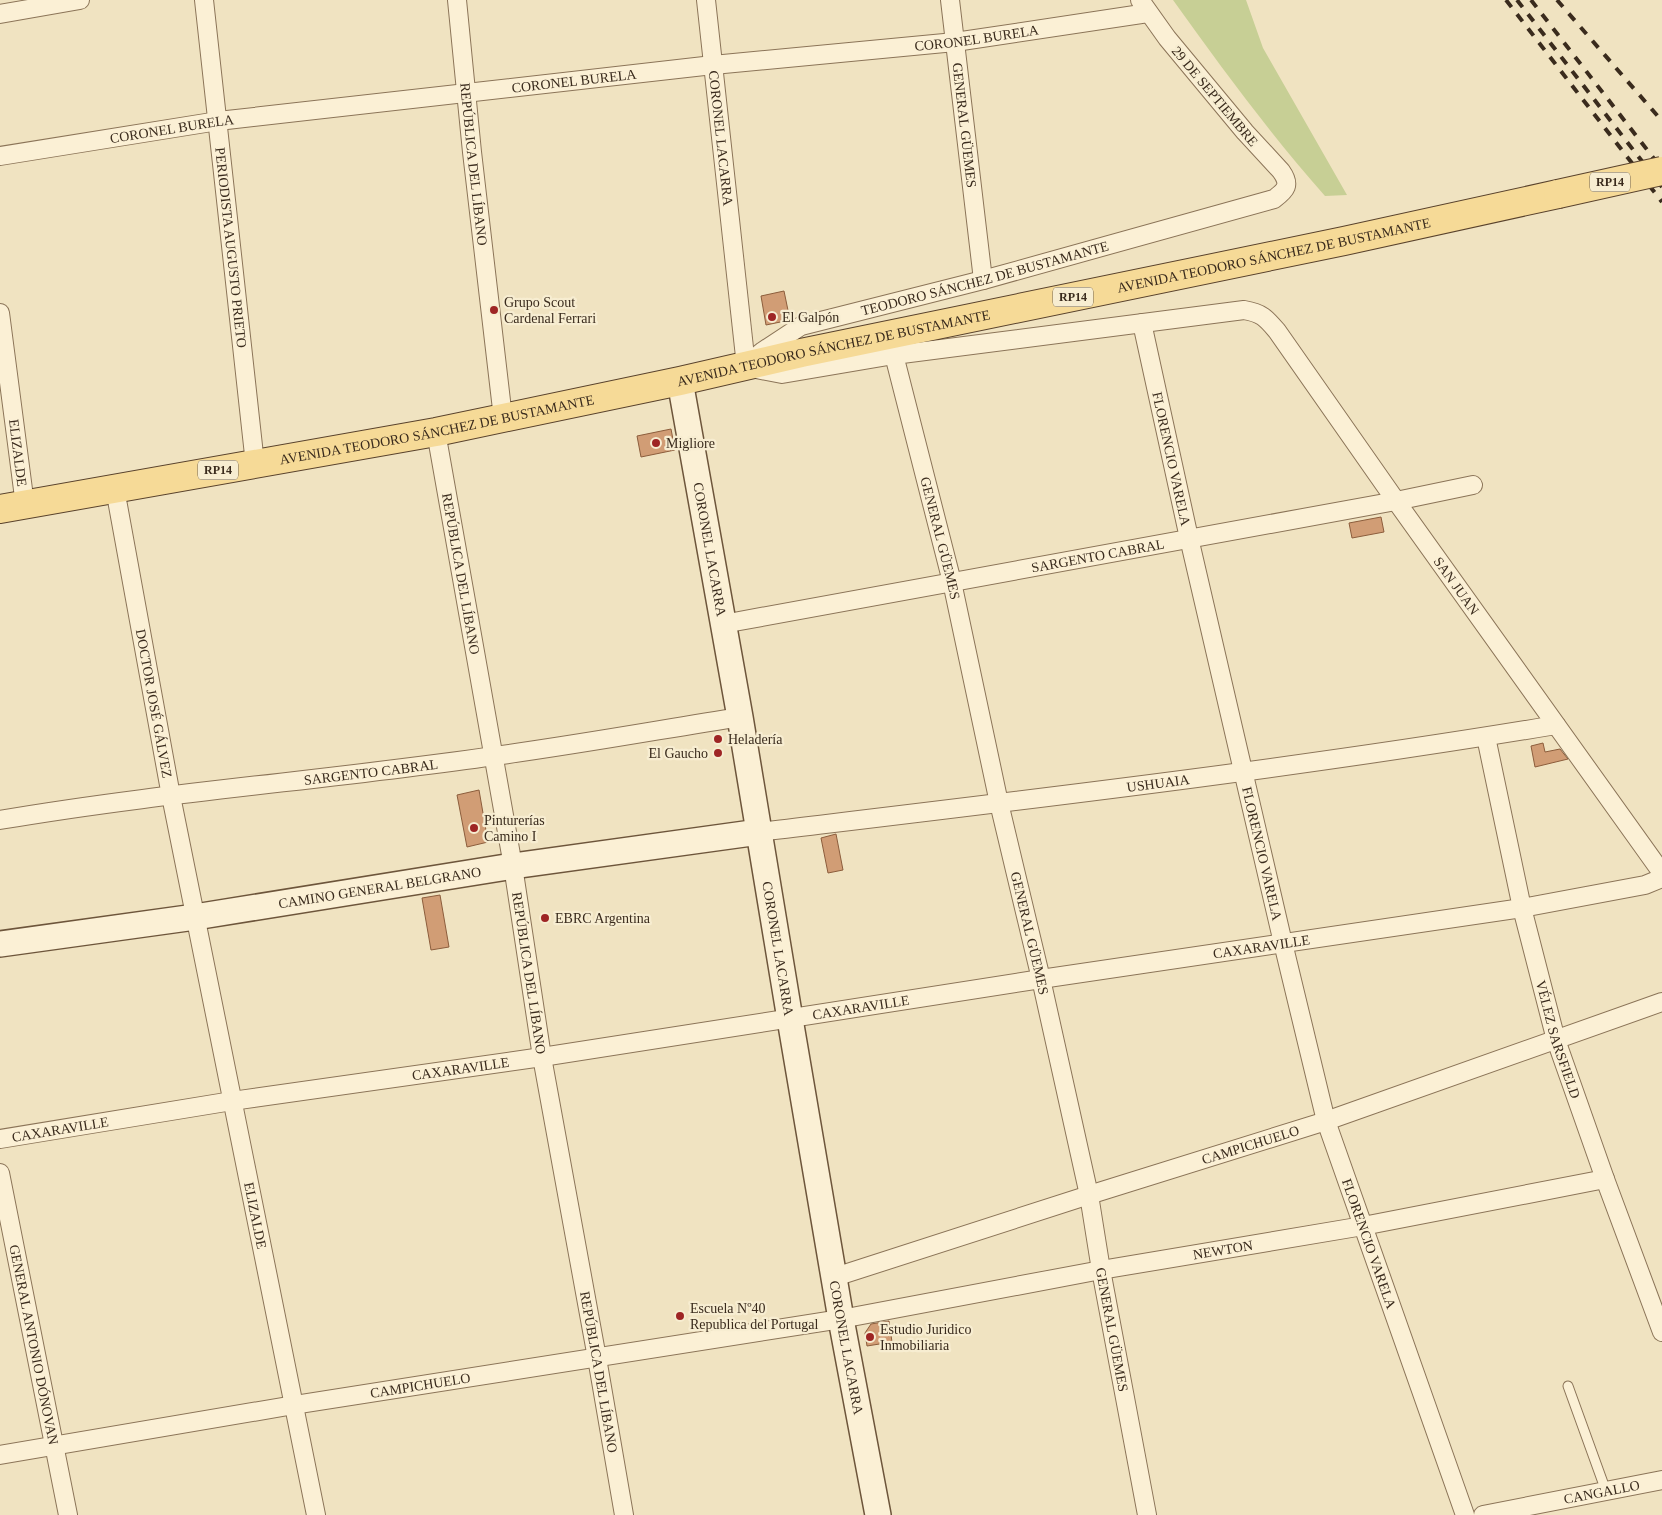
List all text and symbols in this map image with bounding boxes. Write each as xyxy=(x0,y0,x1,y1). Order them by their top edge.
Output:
street label: CORONEL BURELA xyxy=(914,22,1041,54)
street label: 29 DE SEPTIEMBRE xyxy=(1169,44,1261,149)
street label: GENERAL GÜEMES xyxy=(949,62,979,189)
street label: CORONEL BURELA xyxy=(511,67,638,96)
street label: CORONEL LACARRA xyxy=(706,70,736,208)
street label: REPÚBLICA DEL LÍBANO xyxy=(457,82,490,246)
street label: CORONEL BURELA xyxy=(109,112,235,146)
street label: PERIODISTA AUGUSTO PRIETO xyxy=(212,147,249,349)
road number: RP14 xyxy=(1590,172,1630,192)
street label: AVENIDA TEODORO SÁNCHEZ DE BUSTAMANTE xyxy=(1116,215,1432,296)
street label: TEODORO SÁNCHEZ DE BUSTAMANTE xyxy=(860,238,1110,319)
road number: RP14 xyxy=(1053,288,1093,306)
place label: Grupo Scout Cardenal Ferrari xyxy=(504,295,596,326)
marker: Grupo Scout Cardenal Ferrari xyxy=(488,304,500,316)
street label: AVENIDA TEODORO SÁNCHEZ DE BUSTAMANTE xyxy=(675,307,991,389)
place label: El Galpón xyxy=(782,310,839,325)
marker: El Galpón xyxy=(766,311,778,323)
street label: FLORENCIO VARELA xyxy=(1149,390,1193,528)
street label: AVENIDA TEODORO SÁNCHEZ DE BUSTAMANTE xyxy=(278,392,595,467)
street label: ELIZALDE xyxy=(6,418,30,487)
place label: Migliore xyxy=(666,436,715,451)
marker: Migliore xyxy=(650,437,662,449)
road number: RP14 xyxy=(198,460,238,480)
street label: GENERAL GÜEMES xyxy=(917,475,963,601)
street label: CORONEL LACARRA xyxy=(690,481,729,619)
street label: REPÚBLICA DEL LÍBANO xyxy=(439,492,482,656)
street label: SARGENTO CABRAL xyxy=(1030,536,1166,575)
street label: SAN JUAN xyxy=(1430,554,1482,618)
street label: DOCTOR JOSÉ GÁLVEZ xyxy=(133,628,175,779)
place label: Heladería xyxy=(728,732,783,747)
marker: Heladería xyxy=(712,733,724,745)
place label: El Gaucho xyxy=(649,746,708,761)
marker: El Gaucho xyxy=(712,747,724,759)
street label: SARGENTO CABRAL xyxy=(303,757,439,788)
street label: USHUAIA xyxy=(1126,772,1191,795)
street label: FLORENCIO VARELA xyxy=(1239,785,1285,923)
place label: Pinturerías Camino I xyxy=(484,813,545,844)
marker: Pinturerías Camino I xyxy=(468,822,480,834)
street label: CAMINO GENERAL BELGRANO xyxy=(277,864,482,911)
street label: GENERAL GÜEMES xyxy=(1008,870,1051,996)
street label: CORONEL LACARRA xyxy=(759,880,797,1018)
street label: REPÚBLICA DEL LÍBANO xyxy=(509,891,548,1055)
place label: EBRC Argentina xyxy=(555,911,651,926)
marker: EBRC Argentina xyxy=(539,912,551,924)
street label: CAXARAVILLE xyxy=(1212,932,1311,962)
street label: VÉLEZ SARSFIELD xyxy=(1533,979,1583,1100)
street label: CAXARAVILLE xyxy=(812,993,911,1023)
street label: CAXARAVILLE xyxy=(411,1055,510,1083)
street label: CAXARAVILLE xyxy=(11,1114,110,1145)
street label: CAMPICHUELO xyxy=(1200,1123,1301,1167)
street label: FLORENCIO VARELA xyxy=(1339,1177,1399,1312)
street label: ELIZALDE xyxy=(241,1181,269,1250)
street label: NEWTON xyxy=(1192,1238,1254,1262)
street label: GENERAL ANTONIO DÓNOVAN xyxy=(6,1243,61,1446)
street label: GENERAL GÜEMES xyxy=(1093,1266,1131,1393)
street label: CORONEL LACARRA xyxy=(827,1280,866,1417)
street label: REPÚBLICA DEL LÍBANO xyxy=(577,1290,620,1454)
place label: Escuela Nº40 Republica del Portugal xyxy=(690,1301,818,1332)
marker: Escuela Nº40 Republica del Portugal xyxy=(674,1310,686,1322)
place label: Estudio Juridico Inmobiliaria xyxy=(880,1322,971,1353)
marker: Estudio Juridico Inmobiliaria xyxy=(864,1331,876,1343)
street label: CAMPICHUELO xyxy=(369,1370,471,1401)
street label: CANGALLO xyxy=(1563,1478,1641,1507)

